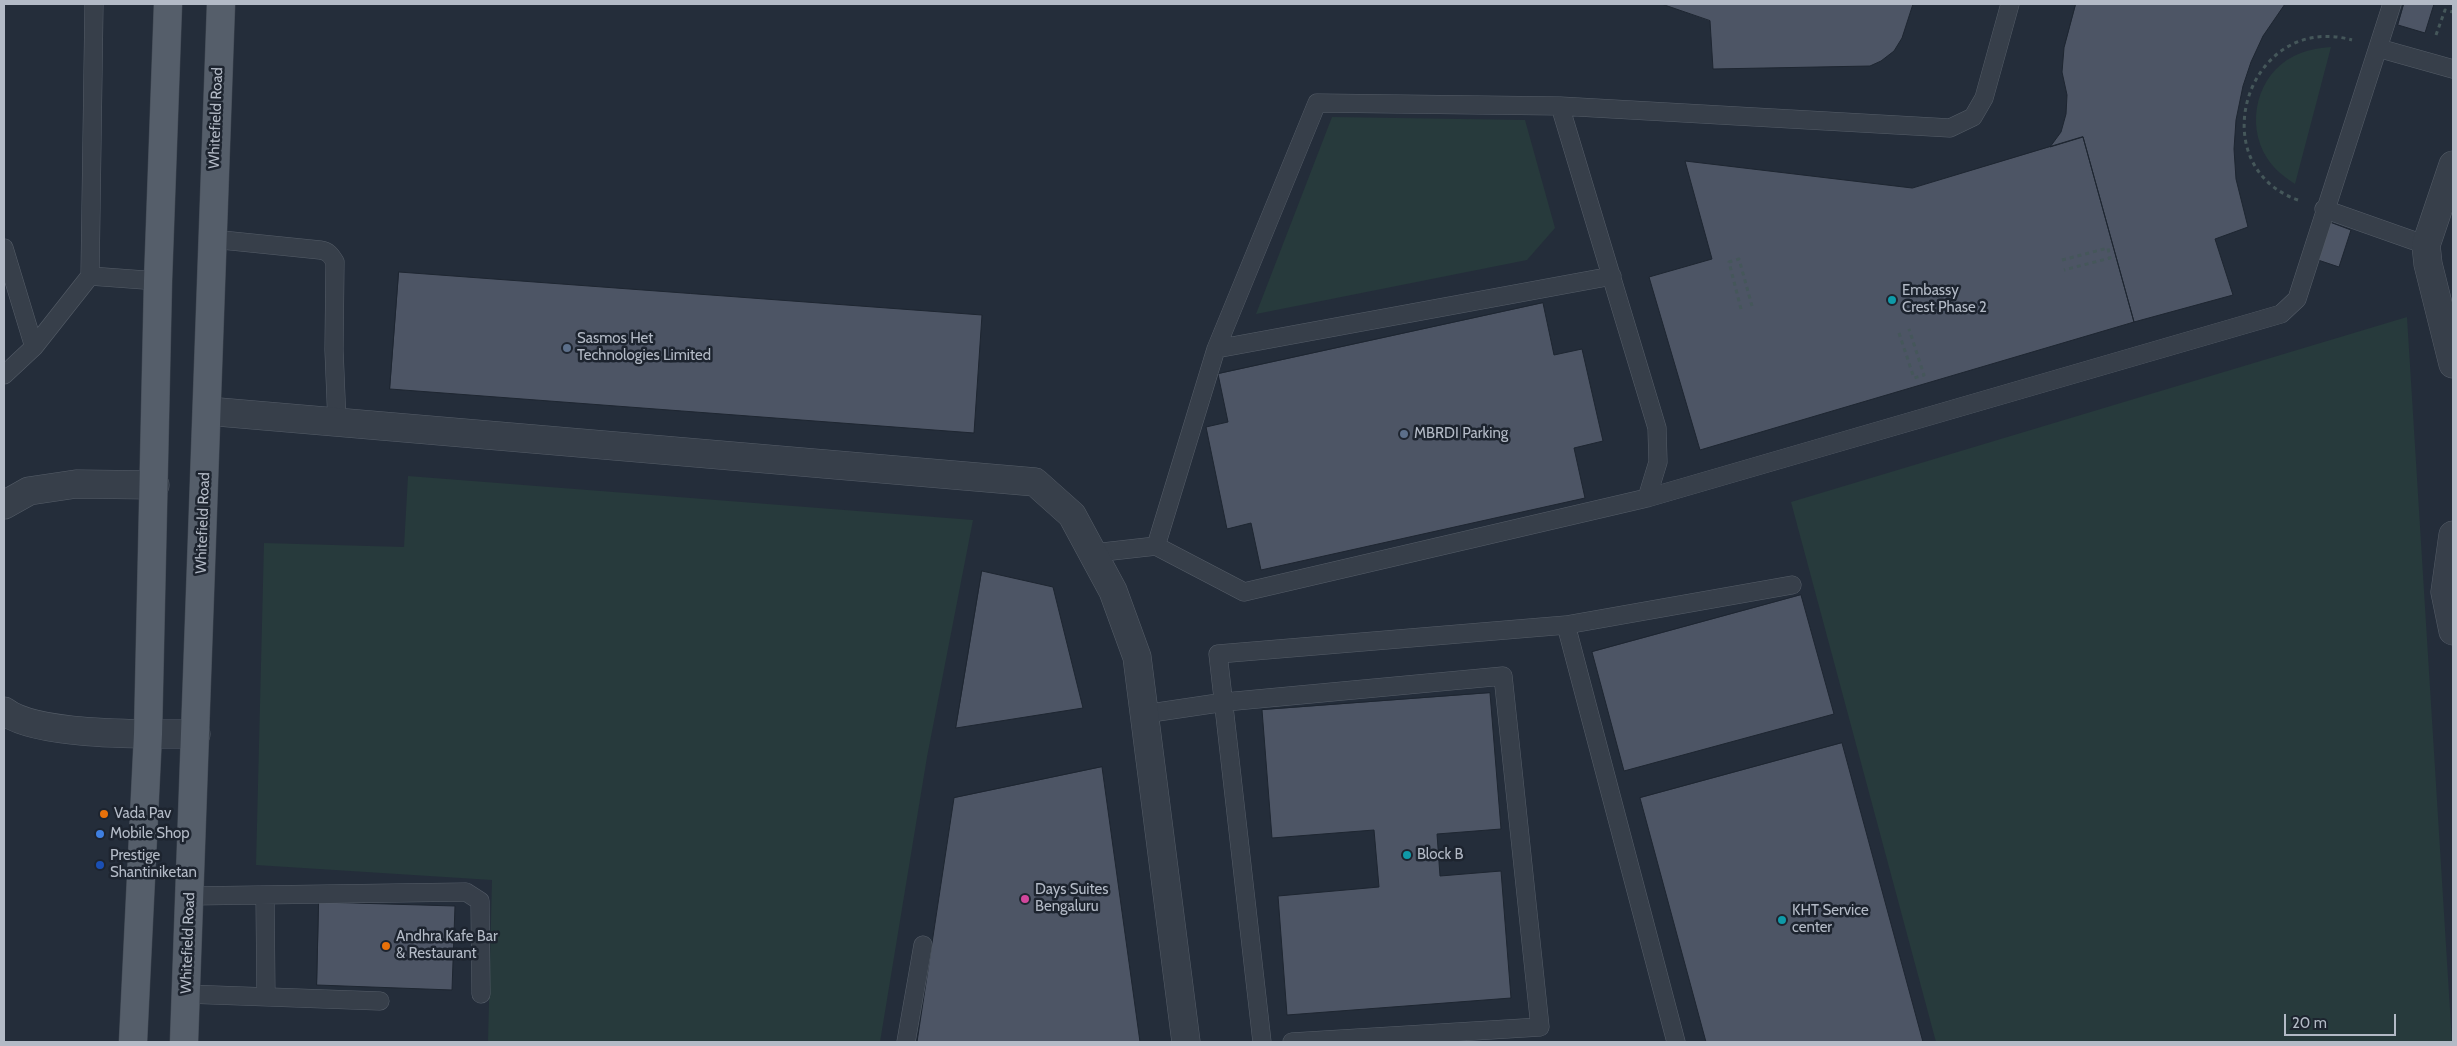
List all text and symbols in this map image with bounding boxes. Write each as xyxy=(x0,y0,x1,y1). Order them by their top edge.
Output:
street label: Whitefield Road xyxy=(205,67,227,169)
place label: Embassy Crest Phase 2 xyxy=(1902,282,1987,317)
marker: Embassy Crest Phase 2 xyxy=(1886,294,1898,306)
place label: Sasmos Het Technologies Limited xyxy=(577,330,711,365)
marker: Sasmos Het Technologies Limited xyxy=(561,342,573,354)
place label: MBRDI Parking xyxy=(1414,425,1508,443)
marker: MBRDI Parking xyxy=(1398,428,1410,440)
street label: Whitefield Road xyxy=(192,472,214,574)
place label: Vada Pav xyxy=(114,805,171,823)
marker: Vada Pav xyxy=(98,808,110,820)
place label: Mobile Shop xyxy=(110,825,190,843)
marker: Mobile Shop xyxy=(94,828,106,840)
place label: Block B xyxy=(1417,846,1463,864)
place label: Prestige Shantiniketan xyxy=(110,847,197,882)
marker: Block B xyxy=(1401,849,1413,861)
marker: Prestige Shantiniketan xyxy=(94,859,106,871)
place label: Days Suites Bengaluru xyxy=(1035,881,1108,916)
street label: Whitefield Road xyxy=(177,892,199,994)
marker: Days Suites Bengaluru xyxy=(1019,893,1031,905)
place label: KHT Service center xyxy=(1792,902,1869,937)
marker: KHT Service center xyxy=(1776,914,1788,926)
place label: Andhra Kafe Bar & Restaurant xyxy=(396,928,498,963)
marker: Andhra Kafe Bar & Restaurant xyxy=(380,940,392,952)
scale bar xyxy=(2287,1004,2400,1036)
text: 20 m xyxy=(2292,1014,2327,1032)

